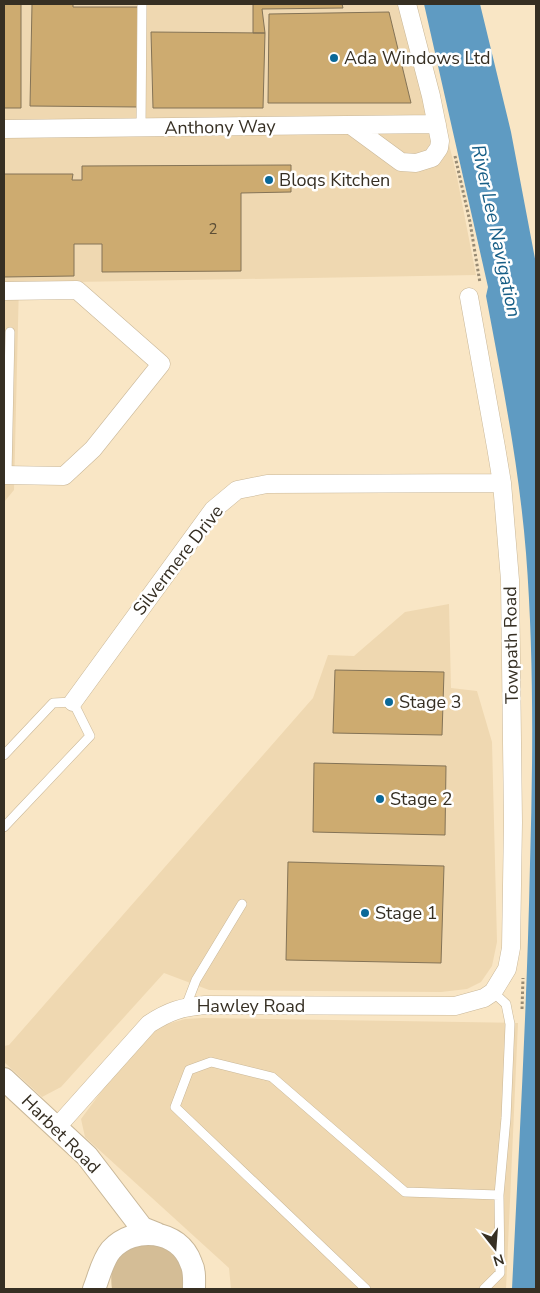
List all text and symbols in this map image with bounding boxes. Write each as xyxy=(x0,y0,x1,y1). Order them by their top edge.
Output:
place label: Ada Windows Ltd xyxy=(344,46,491,70)
marker: Ada Windows Ltd xyxy=(328,52,340,64)
street label: Anthony Way xyxy=(164,114,277,140)
water label: River Lee Navigation xyxy=(465,142,527,320)
place label: Bloqs Kitchen xyxy=(279,168,390,192)
marker: Bloqs Kitchen xyxy=(263,174,275,186)
house number: 2 xyxy=(208,219,218,239)
street label: Silvermere Drive xyxy=(127,500,229,620)
street label: Towpath Road xyxy=(498,586,524,704)
place label: Stage 3 xyxy=(399,690,461,714)
marker: Stage 3 xyxy=(383,696,395,708)
place label: Stage 2 xyxy=(390,787,452,811)
marker: Stage 2 xyxy=(374,793,386,805)
place label: Stage 1 xyxy=(375,901,437,925)
marker: Stage 1 xyxy=(359,907,371,919)
street label: Hawley Road xyxy=(197,994,305,1018)
street label: Harbet Road xyxy=(16,1089,106,1179)
north arrow xyxy=(470,1223,520,1273)
text: N xyxy=(491,1249,506,1271)

